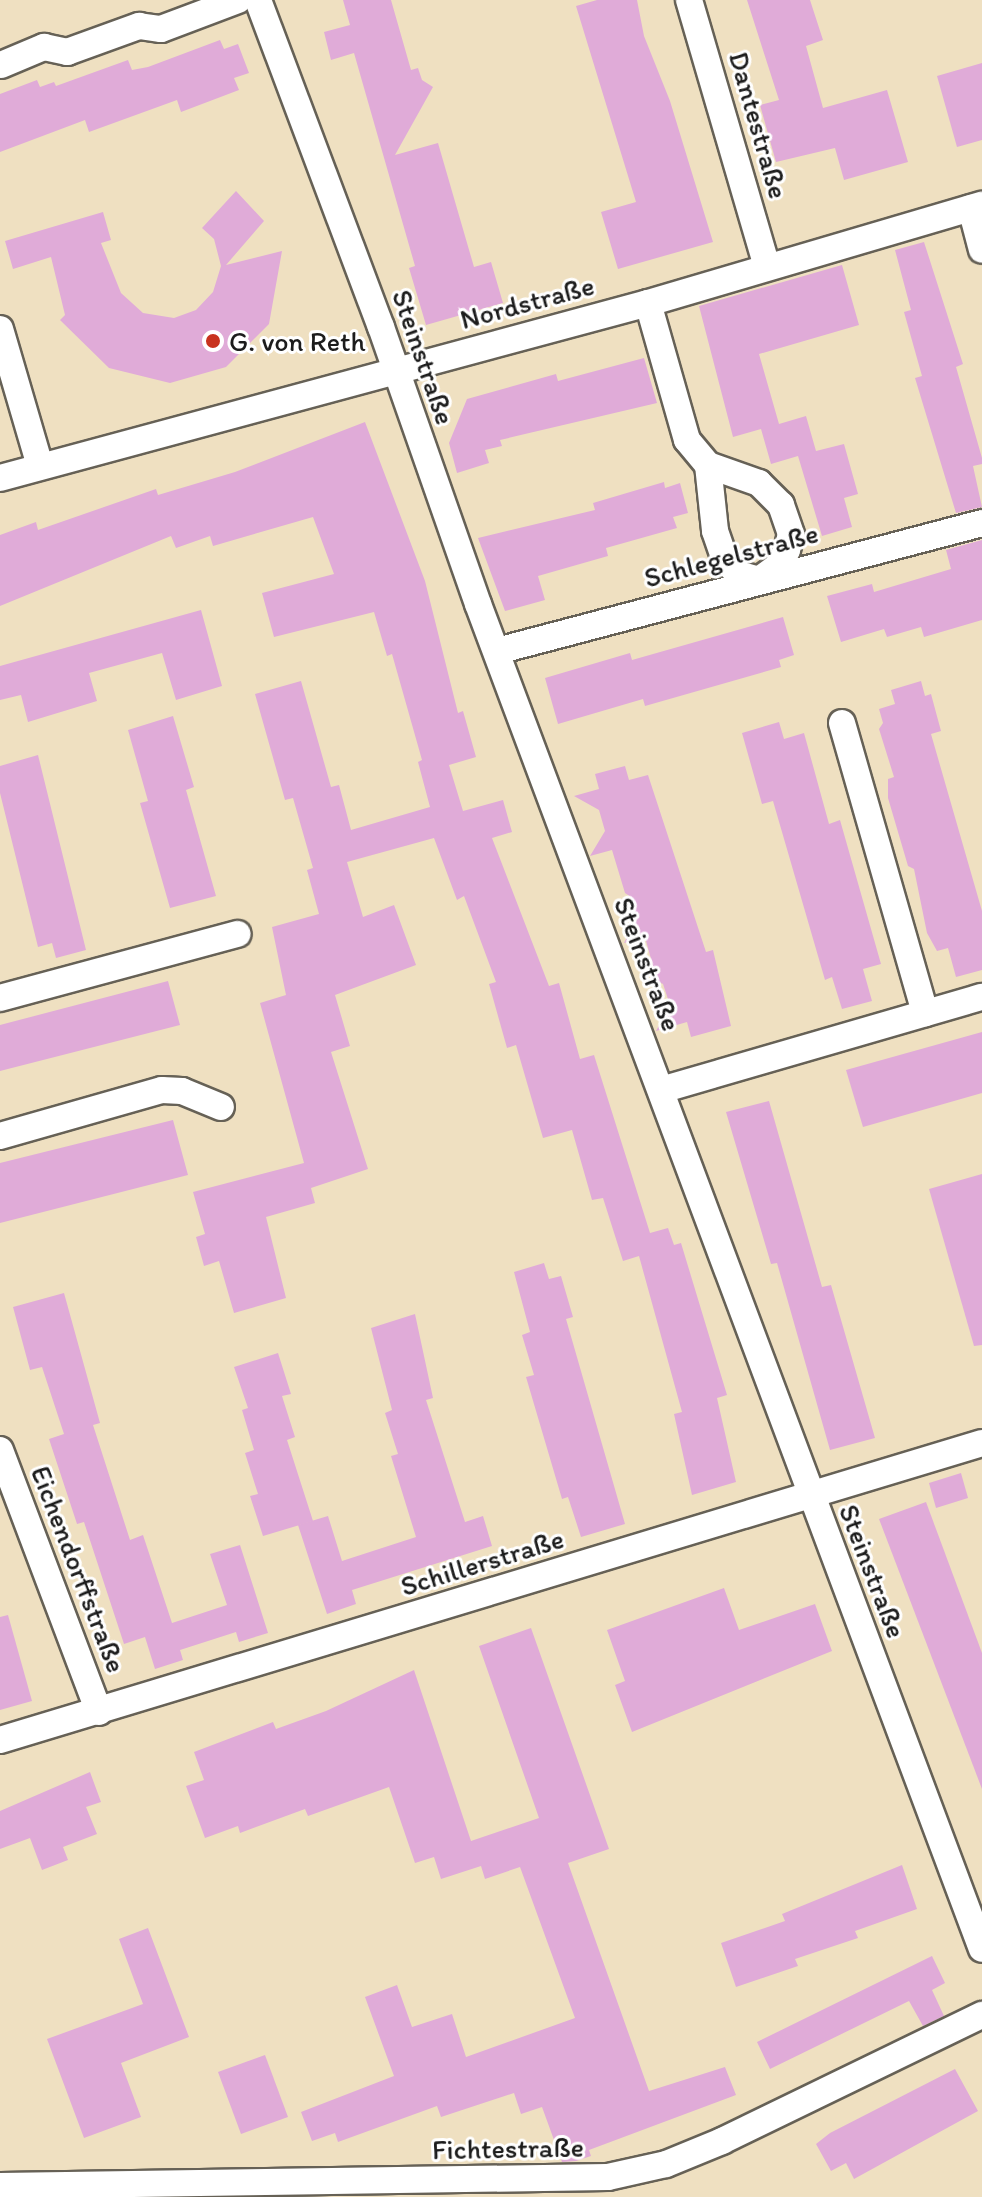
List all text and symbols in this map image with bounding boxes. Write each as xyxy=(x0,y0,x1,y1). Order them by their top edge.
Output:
street label: Dantestraße xyxy=(722,48,796,202)
street label: Nordstraße xyxy=(456,268,598,336)
street label: Steinstraße xyxy=(385,285,463,429)
place label: G. von Reth xyxy=(229,324,365,358)
marker: G. von Reth xyxy=(204,332,222,350)
street label: Schlegelstraße xyxy=(640,516,822,594)
street label: Steinstraße xyxy=(607,892,689,1036)
street label: Eichendorffstraße xyxy=(24,1461,134,1677)
street label: Steinstraße xyxy=(832,1499,914,1643)
street label: Schillerstraße xyxy=(396,1521,568,1603)
street label: Fichtestraße xyxy=(432,2130,584,2166)

